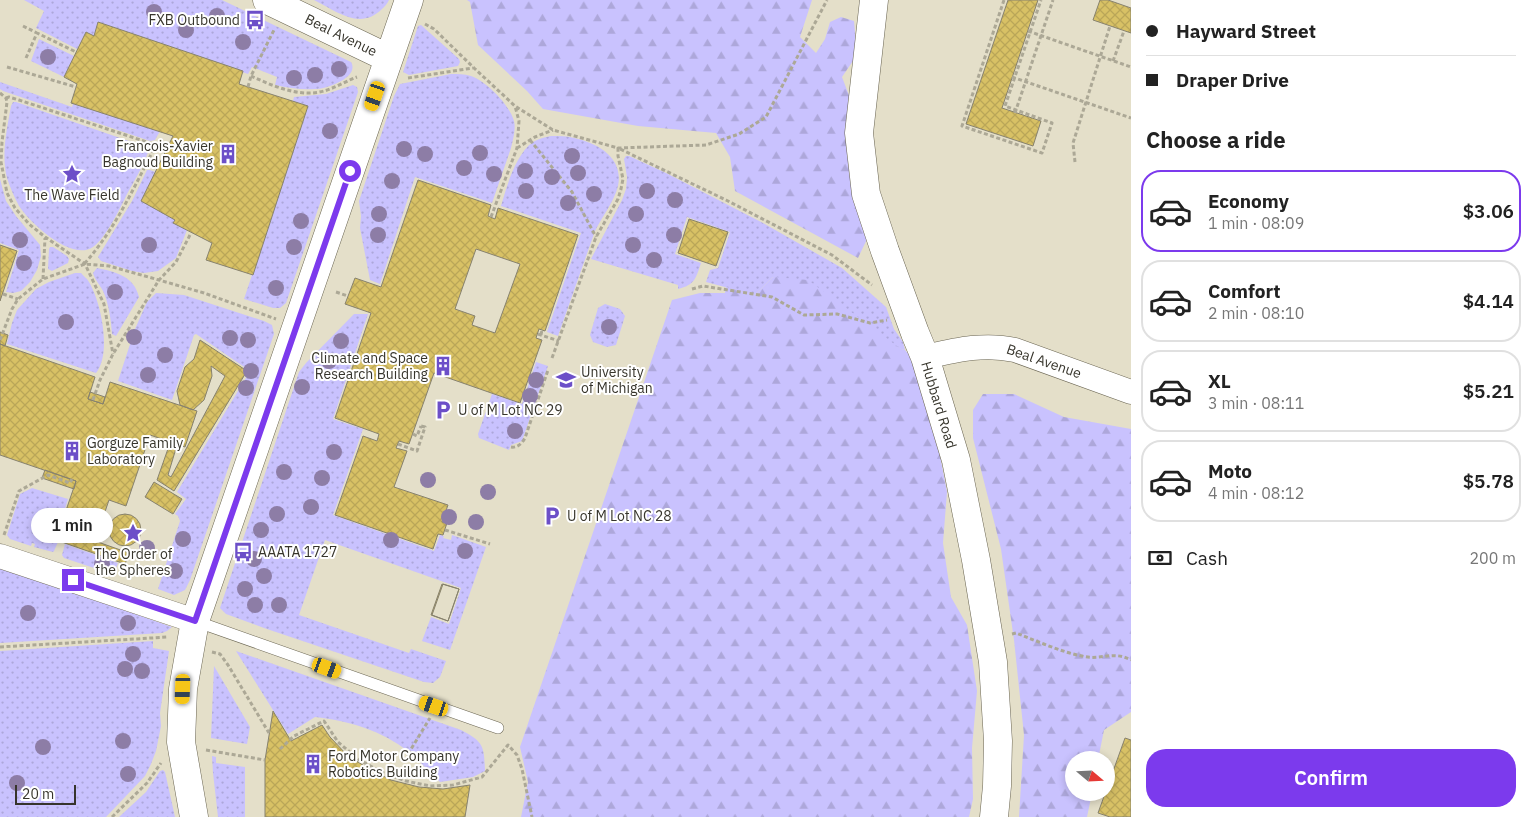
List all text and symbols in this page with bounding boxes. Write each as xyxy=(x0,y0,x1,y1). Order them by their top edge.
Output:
bus stop icon: FXB Outbound xyxy=(244,9,266,31)
street label: Beal Avenue xyxy=(302,10,380,60)
place label: FXB Outbound xyxy=(148,11,240,29)
text: Hayward Street xyxy=(1176,19,1316,43)
text: Draper Drive xyxy=(1176,68,1289,92)
car xyxy=(363,79,386,113)
text: Choose a ride xyxy=(1146,125,1286,154)
place label: Francois‑Xavier Bagnoud Building xyxy=(102,137,214,171)
building icon: Francois‑Xavier Bagnoud Building xyxy=(217,143,239,165)
route start xyxy=(339,160,361,182)
place icon: The Wave Field xyxy=(61,163,83,185)
place label: The Wave Field xyxy=(24,186,120,204)
icon: car xyxy=(1148,189,1193,234)
text: Economy xyxy=(1208,189,1289,213)
text: $3.06 xyxy=(1463,199,1514,223)
text: 1 min · 08:09 xyxy=(1208,213,1304,233)
icon: car xyxy=(1148,279,1193,324)
text: Comfort xyxy=(1208,279,1281,303)
text: $4.14 xyxy=(1463,289,1514,313)
text: 2 min · 08:10 xyxy=(1208,303,1304,323)
street label: Beal Avenue xyxy=(1004,340,1084,382)
place label: Climate and Space Research Building xyxy=(311,349,429,383)
building icon: Climate and Space Research Building xyxy=(432,355,454,377)
street label: Hubbard Road xyxy=(917,359,961,451)
place label: University of Michigan xyxy=(581,363,653,397)
school or university icon: University of Michigan xyxy=(555,369,577,391)
icon: car xyxy=(1148,369,1193,414)
text: XL xyxy=(1208,369,1231,393)
text: $5.21 xyxy=(1463,379,1514,403)
text: 3 min · 08:11 xyxy=(1208,393,1304,413)
parking icon: U of M Lot NC 29 xyxy=(432,399,454,421)
place label: U of M Lot NC 29 xyxy=(458,401,563,419)
place label: Gorguze Family Laboratory xyxy=(87,434,183,468)
building icon: Gorguze Family Laboratory xyxy=(61,440,83,462)
icon: car xyxy=(1148,459,1193,504)
text: Moto xyxy=(1208,459,1252,483)
text: $5.78 xyxy=(1463,469,1514,493)
text: 4 min · 08:12 xyxy=(1208,483,1304,503)
parking icon: U of M Lot NC 28 xyxy=(541,505,563,527)
place label: U of M Lot NC 28 xyxy=(567,507,672,525)
callout: 1 min xyxy=(32,508,114,542)
text: 1 min xyxy=(51,515,93,535)
place icon: The Order of the Spheres xyxy=(122,522,144,544)
bus stop icon: AAATA 1727 xyxy=(232,541,254,563)
place label: AAATA 1727 xyxy=(258,543,337,561)
icon: cash xyxy=(1146,544,1174,572)
place label: The Order of the Spheres xyxy=(94,545,173,579)
text: Cash xyxy=(1186,546,1228,570)
text: 200 m xyxy=(1469,548,1516,568)
route end xyxy=(62,569,84,591)
car xyxy=(310,656,343,680)
car xyxy=(174,674,191,704)
car xyxy=(417,694,450,718)
place label: Ford Motor Company Robotics Building xyxy=(328,747,459,781)
button: Confirm xyxy=(1146,749,1516,807)
north arrow xyxy=(1065,751,1115,801)
map controls xyxy=(1065,751,1115,801)
building icon: Ford Motor Company Robotics Building xyxy=(302,753,324,775)
scale bar xyxy=(15,782,76,805)
text: 20 m xyxy=(22,785,54,803)

